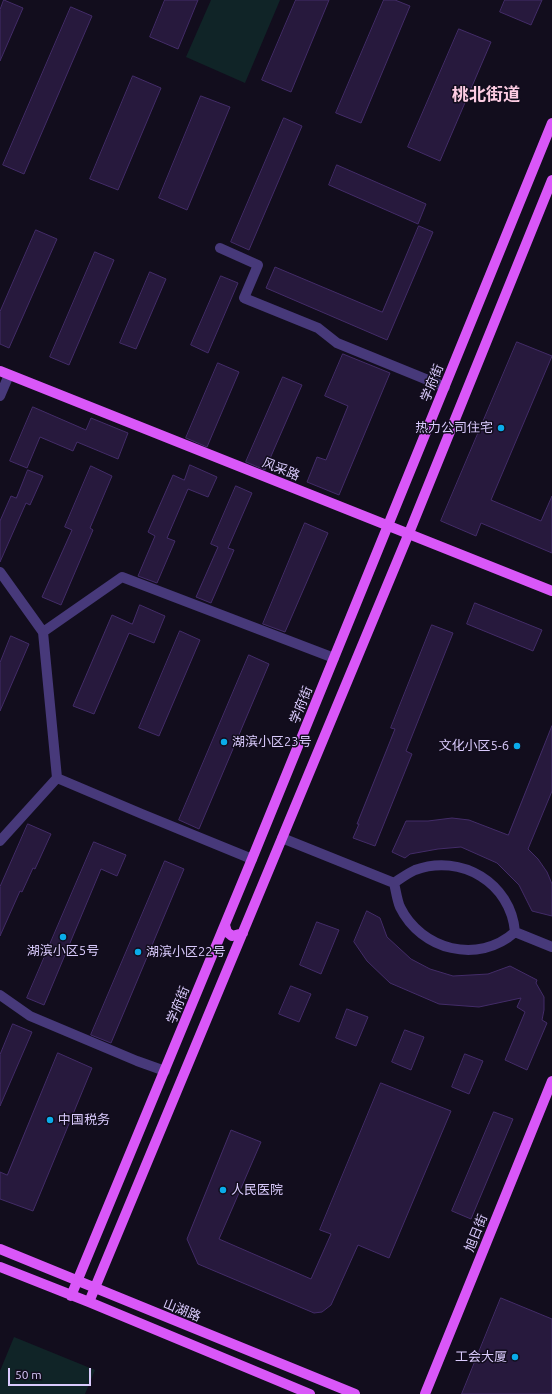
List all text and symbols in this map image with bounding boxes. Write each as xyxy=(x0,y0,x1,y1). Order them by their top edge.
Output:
district label: 桃北街道 xyxy=(452,84,520,104)
street label: 学府街 xyxy=(417,362,447,404)
place label: 热力公司住宅 xyxy=(415,420,493,436)
marker: 热力公司住宅 xyxy=(496,423,506,433)
street label: 风采路 xyxy=(260,454,302,484)
street label: 学府街 xyxy=(286,684,316,726)
place label: 湖滨小区23号 xyxy=(232,734,312,750)
marker: 湖滨小区23号 xyxy=(219,737,229,747)
place label: 文化小区5-6 xyxy=(439,738,509,754)
marker: 文化小区5-6 xyxy=(512,741,522,751)
marker: 湖滨小区5号 xyxy=(58,932,68,942)
place label: 湖滨小区5号 xyxy=(27,943,99,959)
place label: 湖滨小区22号 xyxy=(146,944,226,960)
marker: 湖滨小区22号 xyxy=(133,947,143,957)
street label: 学府街 xyxy=(163,984,193,1026)
place label: 中国税务 xyxy=(58,1112,110,1128)
marker: 中国税务 xyxy=(45,1115,55,1125)
place label: 人民医院 xyxy=(231,1182,283,1198)
marker: 人民医院 xyxy=(218,1185,228,1195)
street label: 旭日街 xyxy=(461,1212,491,1254)
street label: 山湖路 xyxy=(161,1295,203,1325)
place label: 工会大厦 xyxy=(455,1349,507,1365)
marker: 工会大厦 xyxy=(510,1352,520,1362)
scale bar xyxy=(10,1360,93,1386)
text: 50 m xyxy=(15,1368,42,1381)

